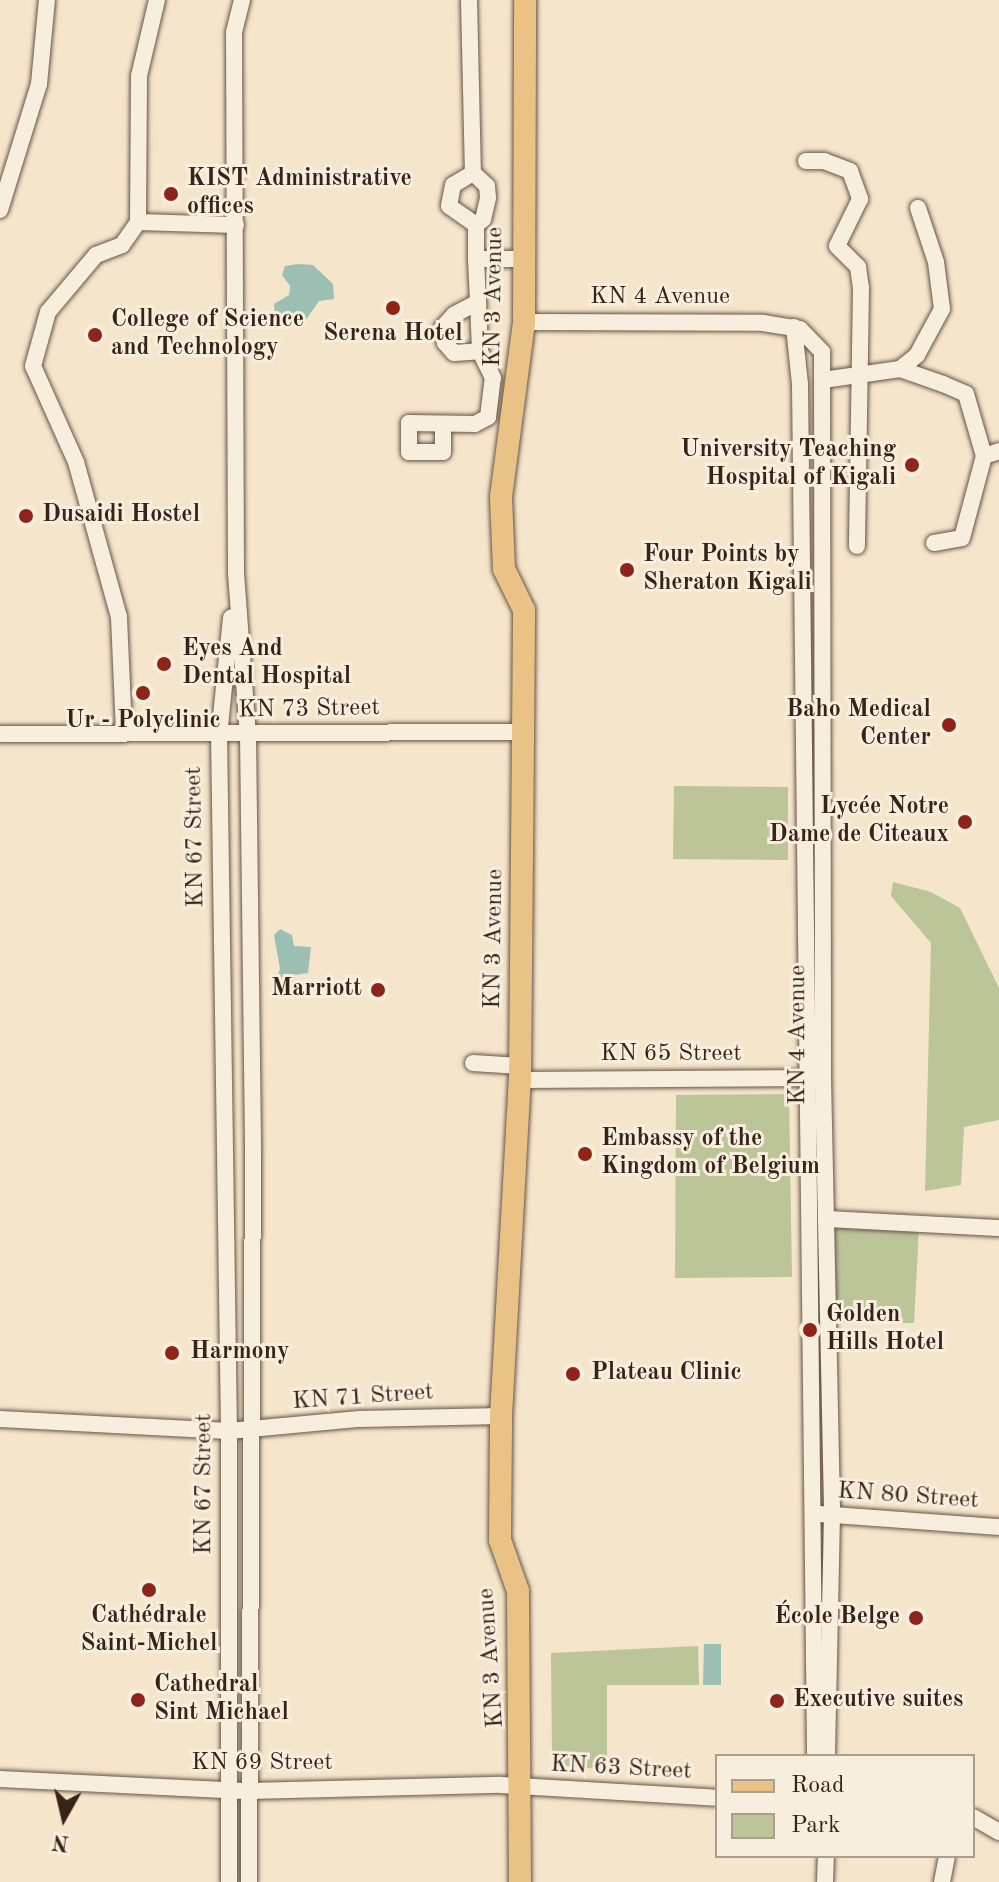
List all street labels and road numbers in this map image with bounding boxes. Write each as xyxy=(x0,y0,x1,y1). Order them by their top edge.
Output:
street label: KN 3 Avenue xyxy=(479,227,511,367)
street label: KN 4 Avenue xyxy=(590,284,730,312)
street label: KN 73 Street xyxy=(238,694,380,726)
street label: KN 67 Street xyxy=(180,766,212,908)
street label: KN 3 Avenue xyxy=(479,869,511,1009)
street label: KN 4 Avenue xyxy=(785,965,813,1105)
street label: KN 65 Street xyxy=(600,1041,742,1069)
street label: KN 71 Street xyxy=(291,1379,435,1417)
street label: KN 67 Street xyxy=(191,1413,219,1555)
street label: KN 80 Street xyxy=(836,1478,980,1516)
street label: KN 3 Avenue xyxy=(473,1587,511,1729)
street label: KN 69 Street xyxy=(191,1750,333,1778)
street label: KN 63 Street xyxy=(550,1751,692,1787)

